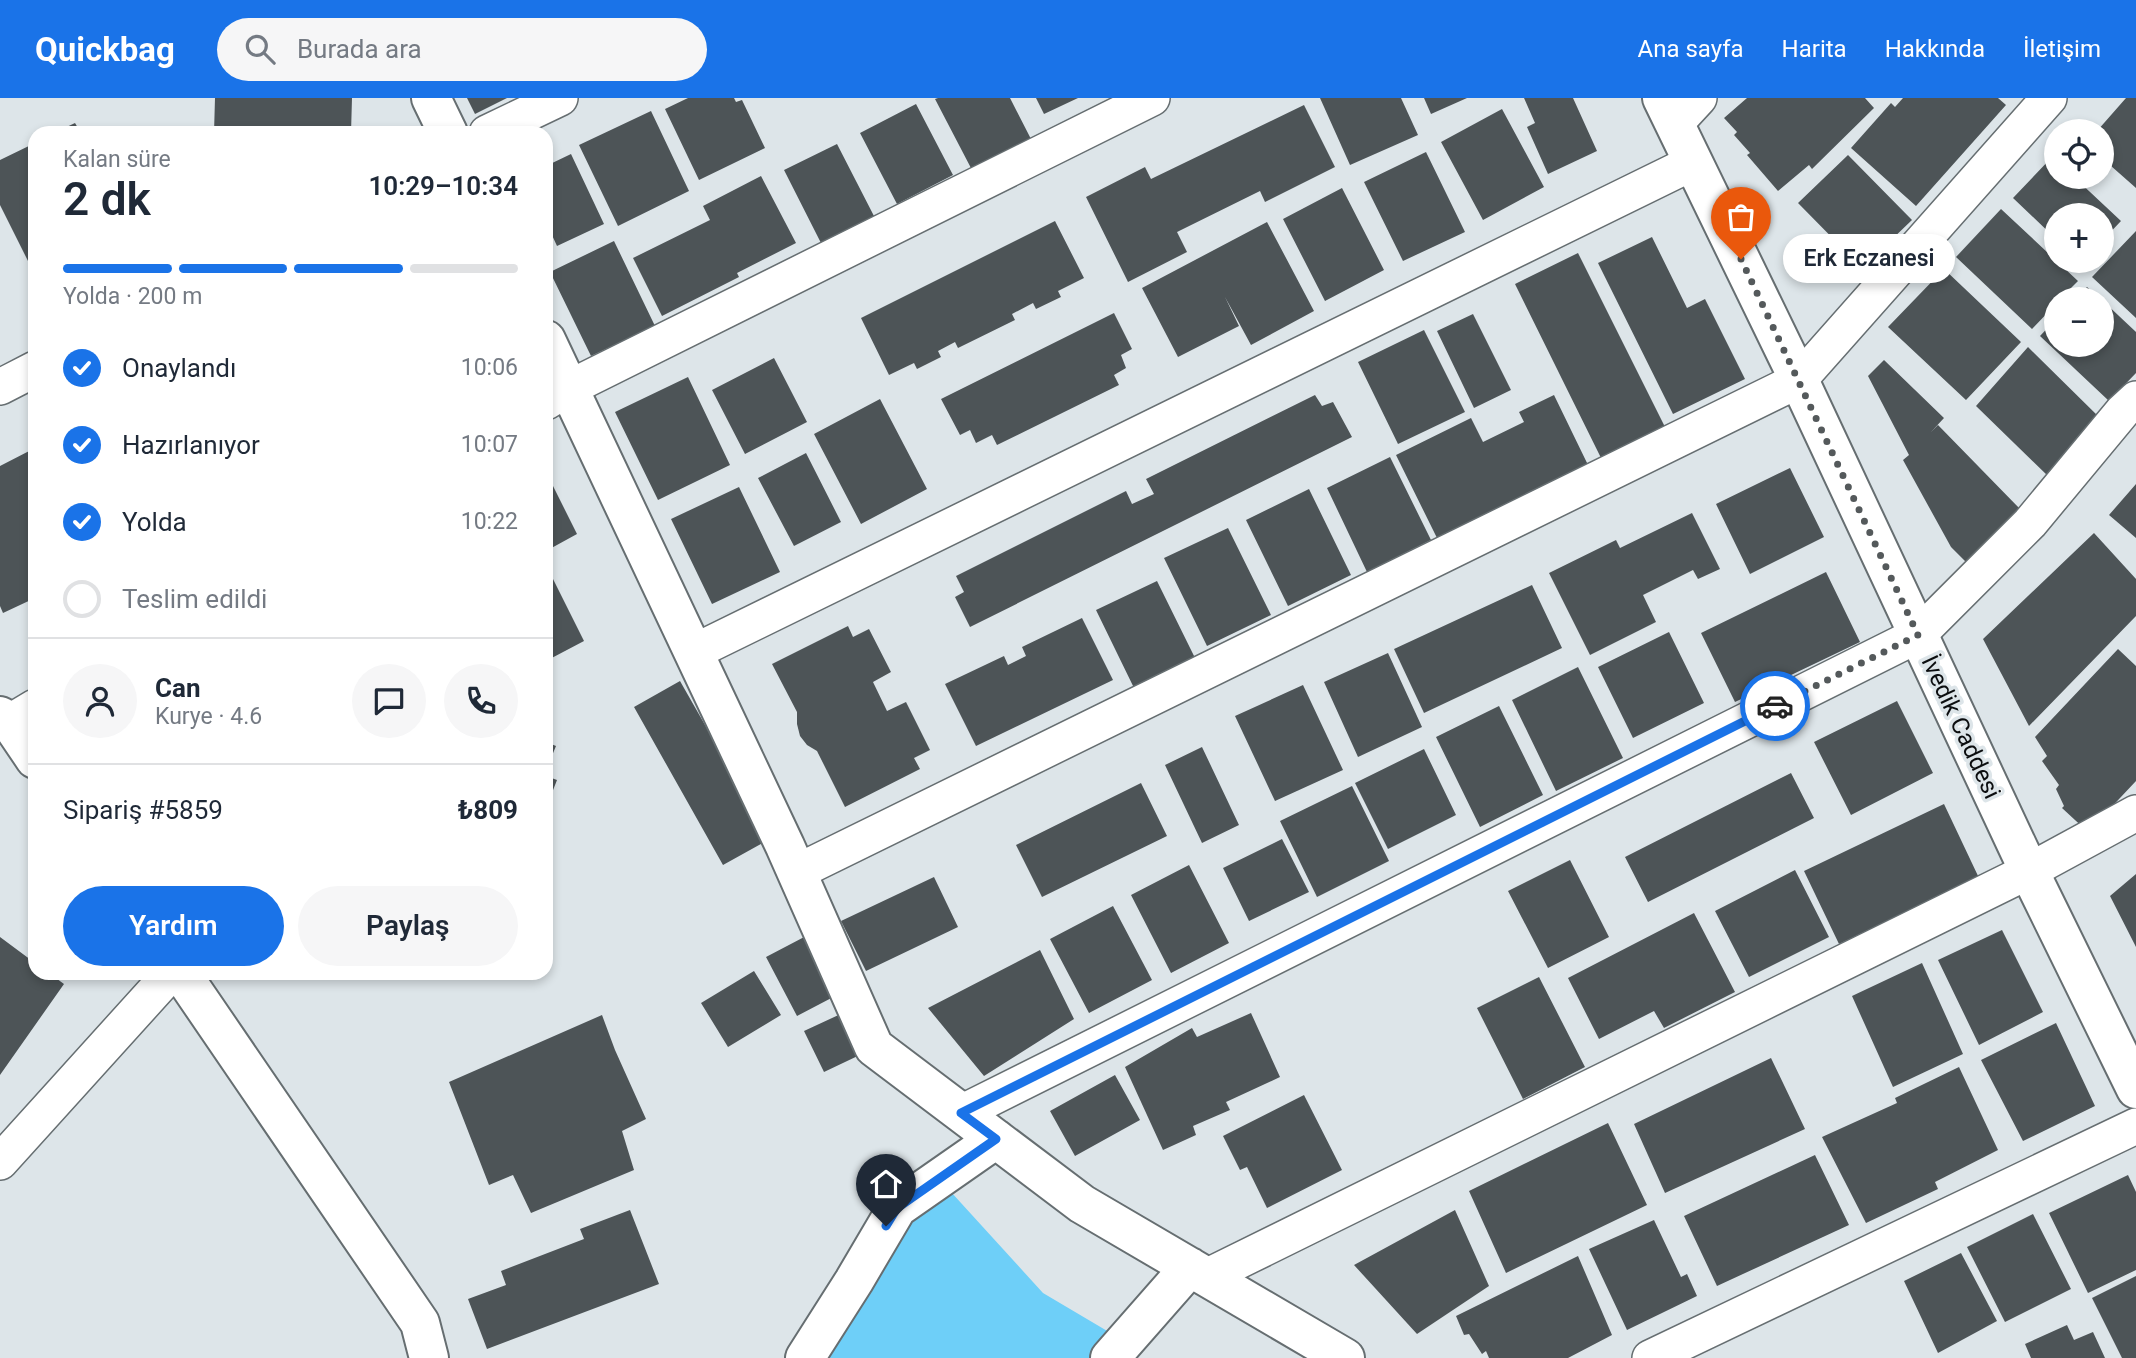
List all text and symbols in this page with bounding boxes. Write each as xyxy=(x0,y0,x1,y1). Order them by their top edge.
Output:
search box xyxy=(217,18,707,81)
text: Quickbag xyxy=(35,30,175,69)
icon: search xyxy=(241,30,279,68)
text: Burada ara xyxy=(297,34,422,64)
text: Ana sayfa xyxy=(1638,35,1744,63)
text: Harita xyxy=(1782,35,1847,63)
text: Hakkında xyxy=(1885,35,1985,63)
text: İletişim xyxy=(2023,35,2101,63)
map controls xyxy=(2044,119,2114,357)
button: locate xyxy=(2044,119,2114,189)
text: Kalan süre xyxy=(63,146,171,173)
text: 10:29–10:34 xyxy=(368,171,518,201)
text: 2 dk xyxy=(63,172,151,226)
pin xyxy=(1711,187,1771,259)
icon: bag xyxy=(1722,198,1760,236)
button: + xyxy=(2044,203,2114,273)
callout: Erk Eczanesi xyxy=(1783,234,1954,284)
text: Erk Eczanesi xyxy=(1804,245,1934,272)
text: Yolda · 200 m xyxy=(63,283,202,310)
button: − xyxy=(2044,287,2114,357)
icon: check xyxy=(63,349,101,387)
text: Onaylandı xyxy=(122,353,236,383)
text: 10:06 xyxy=(461,354,518,381)
icon: check xyxy=(63,426,101,464)
text: Hazırlanıyor xyxy=(122,430,260,460)
text: 10:07 xyxy=(461,431,518,458)
icon: check xyxy=(63,503,101,541)
text: Yolda xyxy=(122,507,187,537)
text: 10:22 xyxy=(461,508,518,535)
text: Teslim edildi xyxy=(122,584,267,614)
street label: İvedik Caddesi xyxy=(1916,651,2006,803)
button: person xyxy=(63,664,137,738)
button: chat xyxy=(352,664,426,738)
button: phone xyxy=(444,664,518,738)
courier xyxy=(1740,671,1810,741)
text: Can xyxy=(155,673,201,703)
icon: car xyxy=(1756,687,1794,725)
text: Kurye · 4.6 xyxy=(155,703,262,730)
text: Sipariş #5859 xyxy=(63,795,223,825)
text: ₺809 xyxy=(458,795,518,825)
button: Yardım xyxy=(63,886,284,966)
button: Paylaş xyxy=(298,886,518,966)
pin xyxy=(856,1154,916,1226)
icon: home xyxy=(867,1165,905,1203)

